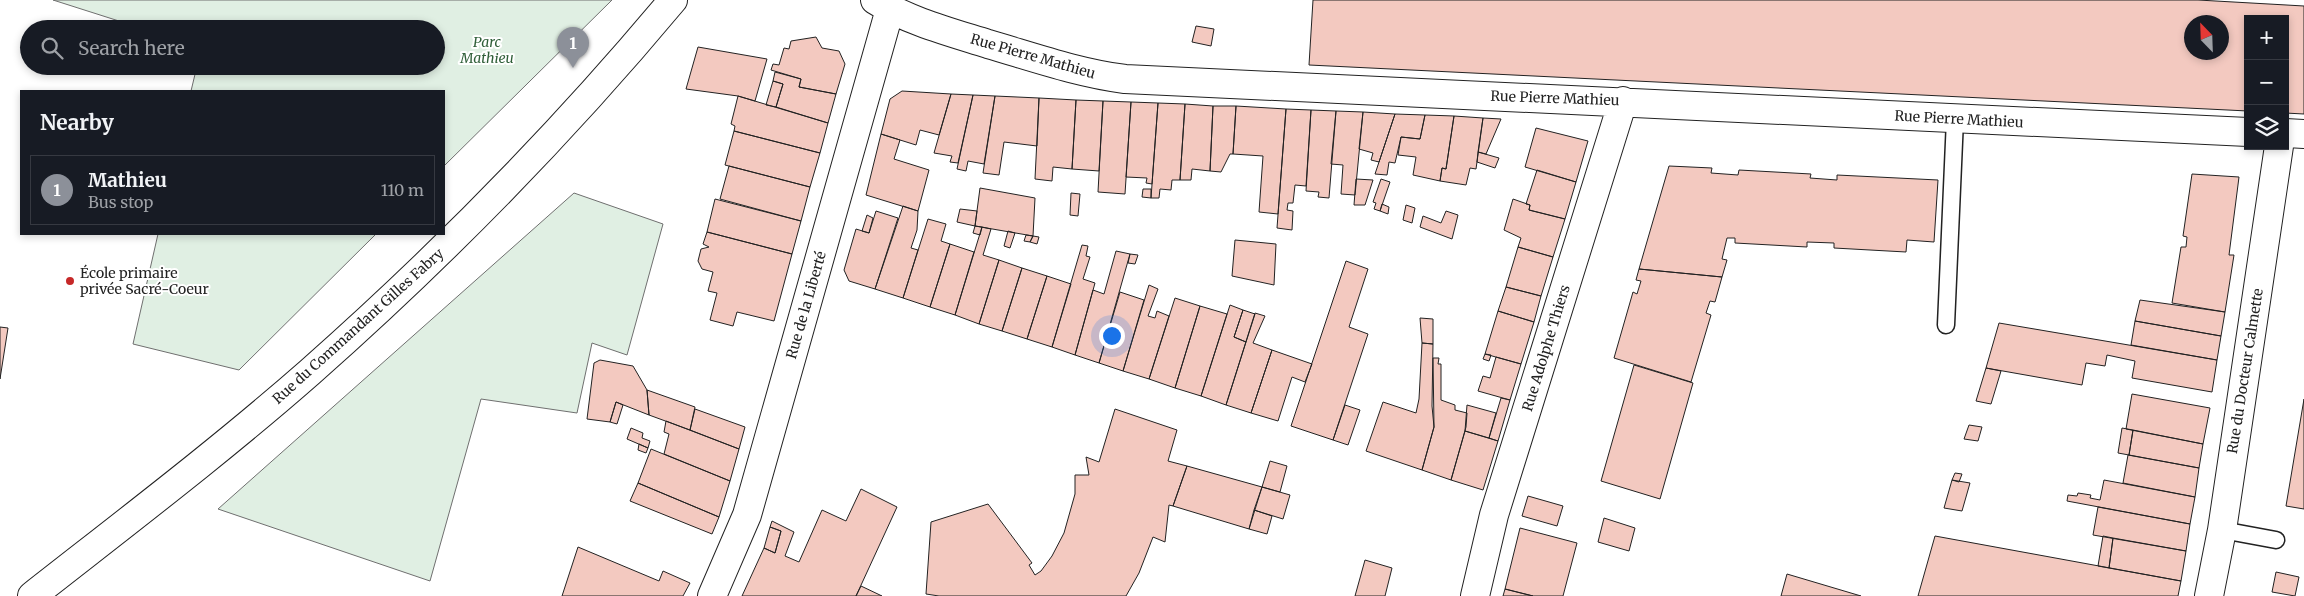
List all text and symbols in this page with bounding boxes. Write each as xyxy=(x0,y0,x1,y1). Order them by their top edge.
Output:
north arrow xyxy=(2184,15,2229,60)
map controls xyxy=(2244,15,2289,150)
button: + xyxy=(2244,15,2289,60)
search box xyxy=(20,20,445,75)
pin: 1 xyxy=(557,27,589,68)
street label: Rue Pierre Mathieu xyxy=(968,30,1098,82)
park label: Parc Mathieu xyxy=(459,33,514,67)
icon: search xyxy=(38,34,66,62)
text: Search here xyxy=(78,36,185,60)
button: − xyxy=(2244,60,2289,105)
street label: Rue Pierre Mathieu xyxy=(1490,87,1620,109)
button: layers xyxy=(2244,105,2289,150)
street label: Rue Pierre Mathieu xyxy=(1894,107,2024,131)
text: Nearby xyxy=(40,109,114,136)
text: Mathieu xyxy=(88,168,167,192)
text: 1 xyxy=(53,180,61,200)
text: 110 m xyxy=(381,180,424,200)
text: Bus stop xyxy=(88,192,153,212)
street label: Rue du Commandant Gilles Fabry xyxy=(269,244,448,408)
street label: Rue de la Liberté xyxy=(782,249,830,361)
place label: École primaire privée Sacré-Coeur xyxy=(80,264,209,298)
marker: École primaire privée Sacré-Coeur xyxy=(64,275,76,287)
street label: Rue Adolphe Thiers xyxy=(1518,282,1574,414)
street label: Rue du Docteur Calmette xyxy=(2223,287,2267,455)
your location xyxy=(1099,323,1125,349)

